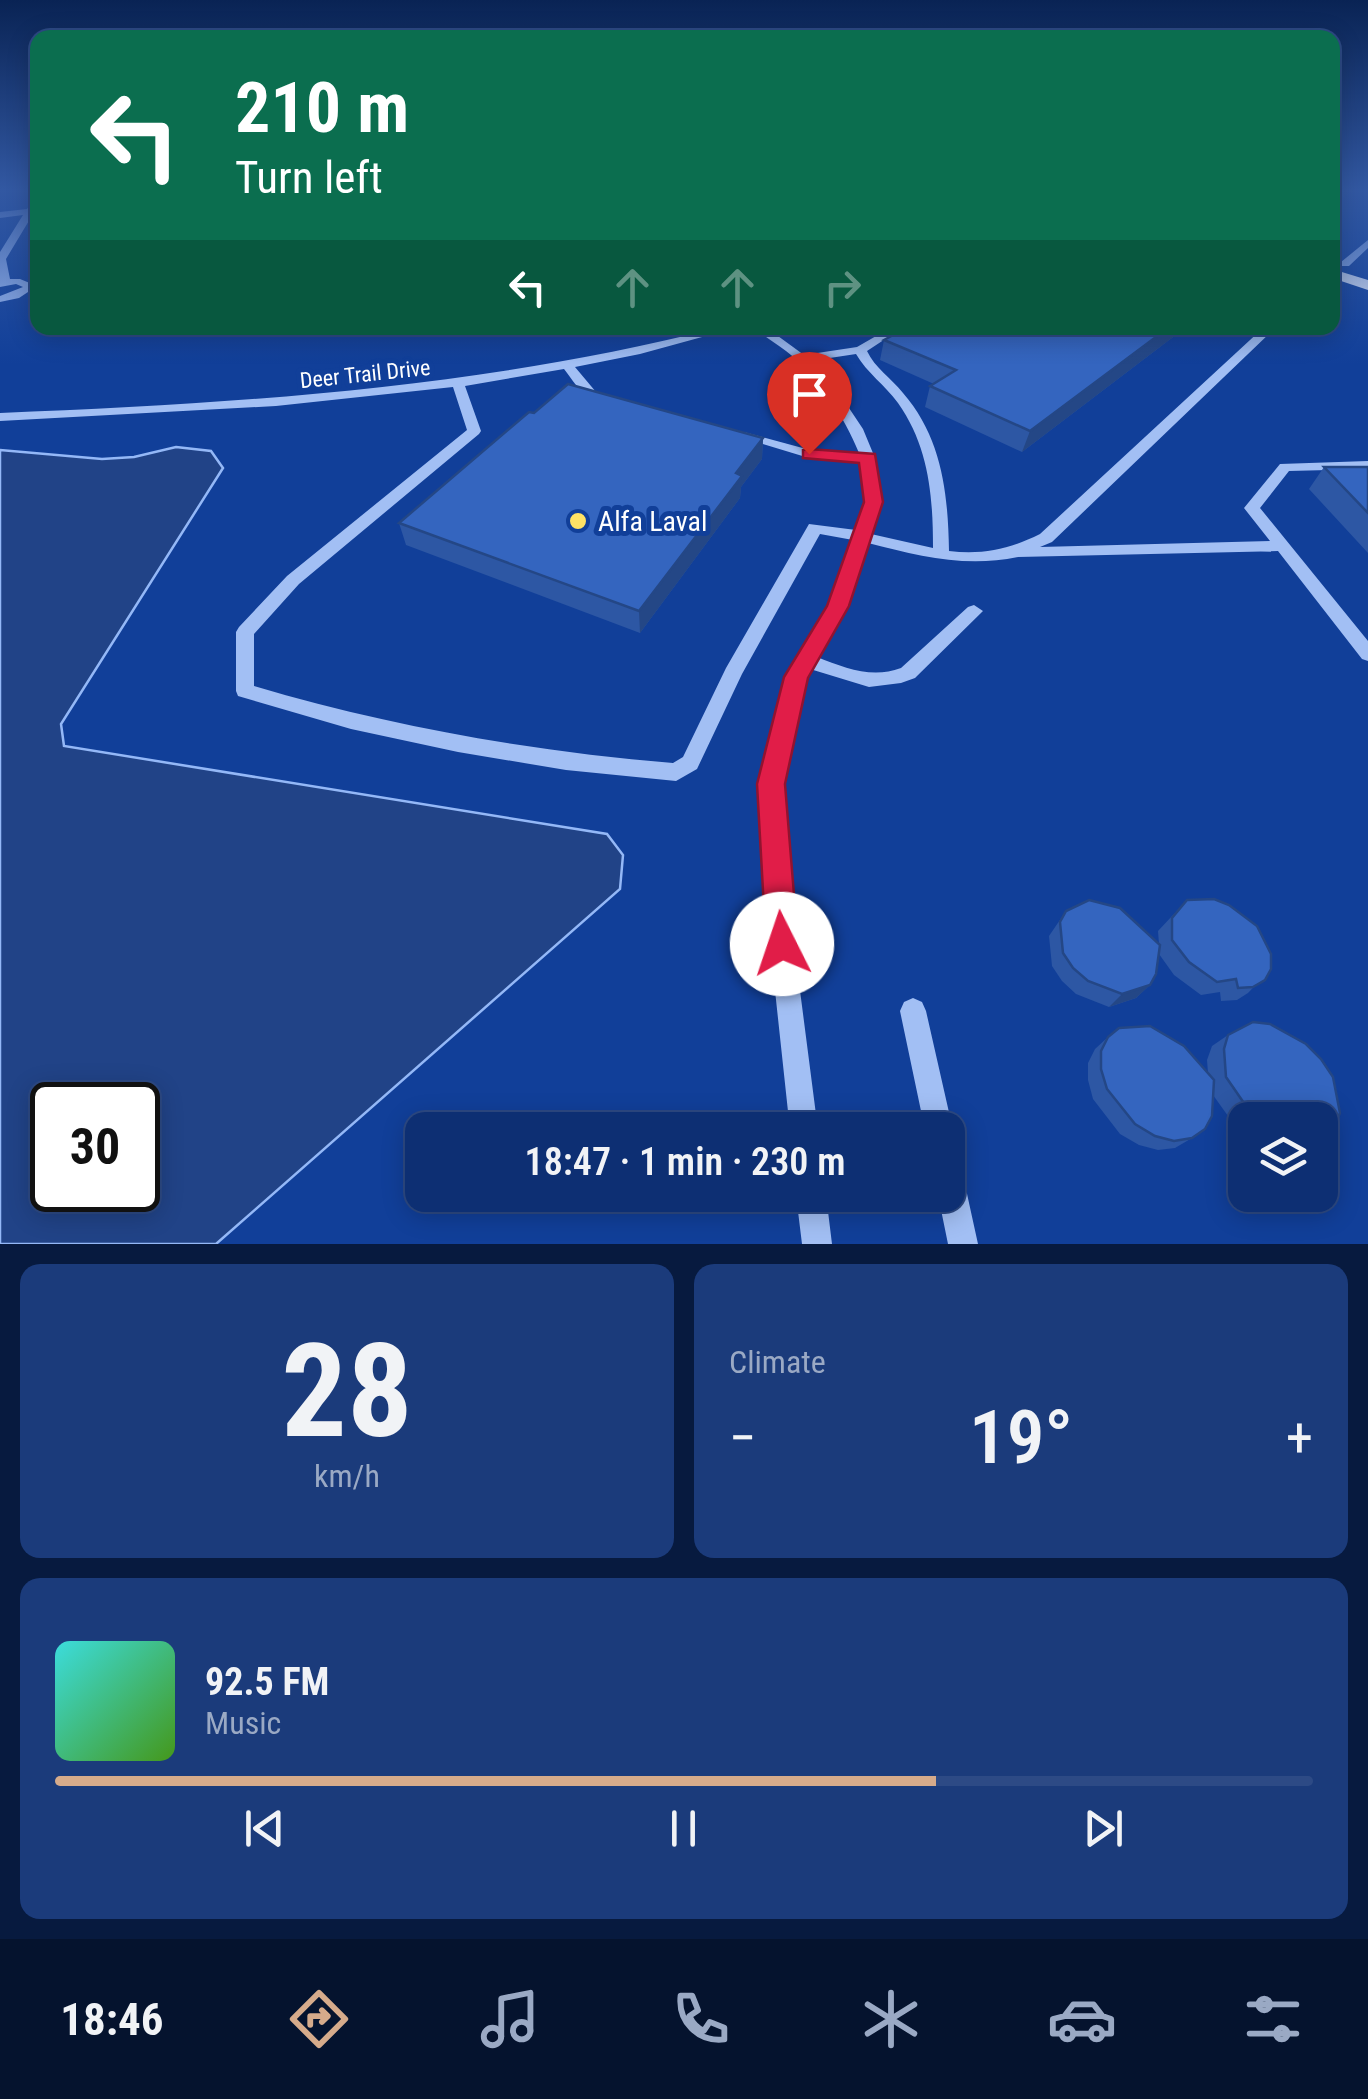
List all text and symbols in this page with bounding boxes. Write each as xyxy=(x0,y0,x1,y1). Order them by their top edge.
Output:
text: 210 m xyxy=(235,67,409,149)
icon: left xyxy=(70,70,200,200)
text: Turn left xyxy=(235,151,383,204)
icon: left xyxy=(500,260,555,315)
icon: ahead xyxy=(605,260,660,315)
icon: ahead xyxy=(710,260,765,315)
icon: right xyxy=(815,260,870,315)
pin xyxy=(767,352,852,455)
street label: Deer Trail Drive xyxy=(299,355,431,393)
icon: arrive xyxy=(782,367,837,422)
place label: Alfa Laval xyxy=(598,505,707,538)
marker: Alfa Laval xyxy=(567,510,589,532)
position arrow xyxy=(730,892,834,996)
speed limit sign: 30 xyxy=(30,1082,160,1212)
map controls xyxy=(1228,1102,1338,1212)
button: layers xyxy=(1228,1102,1338,1212)
text: 18:47 · 1 min · 230 m xyxy=(525,1140,845,1184)
text: 28 xyxy=(281,1315,413,1468)
text: Climate xyxy=(729,1343,826,1381)
text: 19° xyxy=(969,1393,1073,1481)
text: − xyxy=(729,1406,757,1470)
text: + xyxy=(1286,1406,1313,1470)
text: km/h xyxy=(314,1457,380,1495)
text: 92.5 FM xyxy=(205,1660,329,1704)
text: Music xyxy=(205,1704,281,1742)
icon: previous xyxy=(237,1801,292,1856)
icon: pause xyxy=(656,1801,711,1856)
icon: next xyxy=(1076,1801,1131,1856)
icon: directions xyxy=(284,1984,354,2054)
icon: music xyxy=(475,1984,545,2054)
icon: phone xyxy=(666,1984,736,2054)
icon: climate xyxy=(856,1984,926,2054)
icon: car xyxy=(1047,1984,1117,2054)
icon: filters xyxy=(1238,1984,1308,2054)
text: 18:46 xyxy=(60,1993,164,2046)

